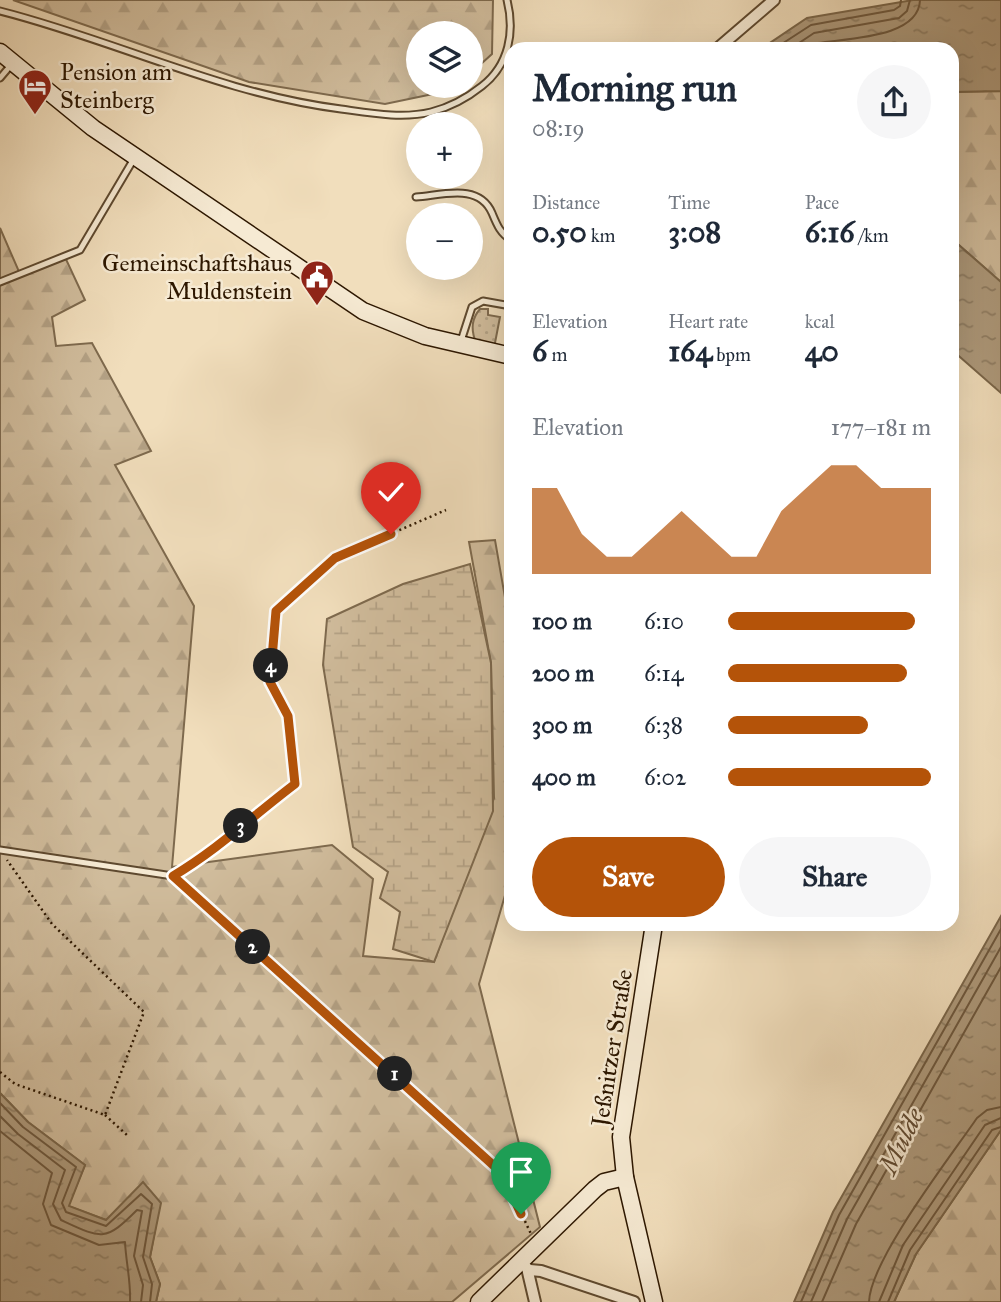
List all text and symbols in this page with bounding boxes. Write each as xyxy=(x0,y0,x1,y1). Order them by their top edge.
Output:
map controls xyxy=(406,21,483,280)
button: layers xyxy=(406,21,483,98)
place label: Pension am Steinberg xyxy=(60,57,172,115)
text: Morning run xyxy=(532,65,737,111)
button: share xyxy=(857,65,931,139)
hotel icon: Pension am Steinberg xyxy=(16,67,54,116)
button: + xyxy=(406,112,483,189)
text: 08:19 xyxy=(532,114,585,142)
text: Distance xyxy=(532,191,600,214)
text: Time xyxy=(668,191,710,214)
text: Pace xyxy=(805,191,839,214)
button: − xyxy=(406,203,483,280)
text: 0.50 xyxy=(532,214,587,250)
text: 3:08 xyxy=(668,214,721,250)
text: 6:16 xyxy=(805,214,855,250)
text: km xyxy=(587,224,616,247)
text: /km xyxy=(855,224,889,247)
place label: Gemeinschaftshaus Muldenstein xyxy=(102,248,292,306)
public building icon: Gemeinschaftshaus Muldenstein xyxy=(298,258,336,307)
text: Elevation xyxy=(532,310,607,333)
text: Heart rate xyxy=(668,310,748,333)
text: kcal xyxy=(805,310,835,333)
text: 6 xyxy=(532,333,547,369)
text: 164 xyxy=(668,333,712,369)
text: 40 xyxy=(805,333,839,369)
text: m xyxy=(547,343,567,366)
text: bpm xyxy=(712,343,751,366)
text: Elevation xyxy=(532,413,623,441)
text: 177–181 m xyxy=(831,413,931,441)
pin xyxy=(361,462,421,534)
icon: check xyxy=(372,473,410,511)
text: 100 m xyxy=(532,607,592,635)
text: 6:10 xyxy=(644,607,684,635)
pin: 4 xyxy=(254,648,288,684)
text: 4 xyxy=(265,654,276,677)
text: 200 m xyxy=(532,659,594,687)
text: 6:14 xyxy=(644,659,684,687)
text: 300 m xyxy=(532,711,592,739)
text: 6:38 xyxy=(644,711,683,739)
text: 400 m xyxy=(532,763,596,791)
text: 6:02 xyxy=(644,763,686,791)
pin: 3 xyxy=(224,808,258,844)
text: 3 xyxy=(237,814,244,837)
button: Save xyxy=(532,837,725,917)
button: Share xyxy=(739,837,931,917)
pin: 2 xyxy=(236,930,270,964)
text: 2 xyxy=(248,935,257,958)
street label: Jeßnitzer Straße xyxy=(584,967,639,1132)
pin: 1 xyxy=(378,1056,412,1092)
text: 1 xyxy=(391,1062,398,1085)
water label: Mulde xyxy=(870,1102,931,1182)
pin xyxy=(491,1142,551,1214)
icon: arrive xyxy=(502,1153,540,1191)

